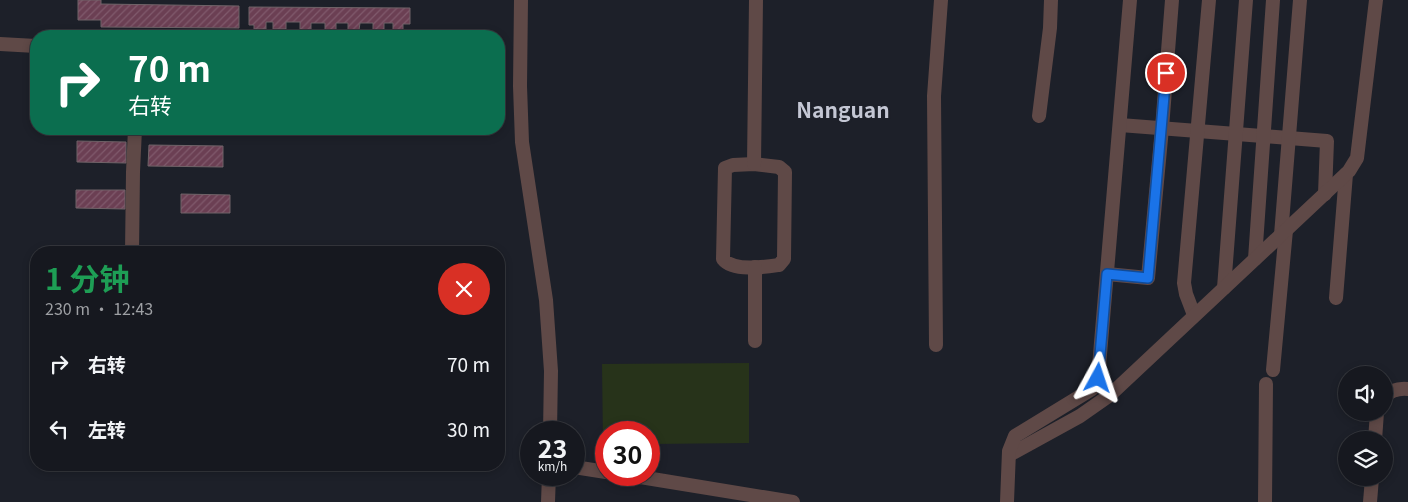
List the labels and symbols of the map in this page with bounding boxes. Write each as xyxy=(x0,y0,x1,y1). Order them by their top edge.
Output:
pin xyxy=(1145,52,1187,94)
district label: Nanguan xyxy=(796,94,890,124)
position arrow xyxy=(1071,351,1123,403)
speed limit sign: 30 xyxy=(595,421,660,486)

